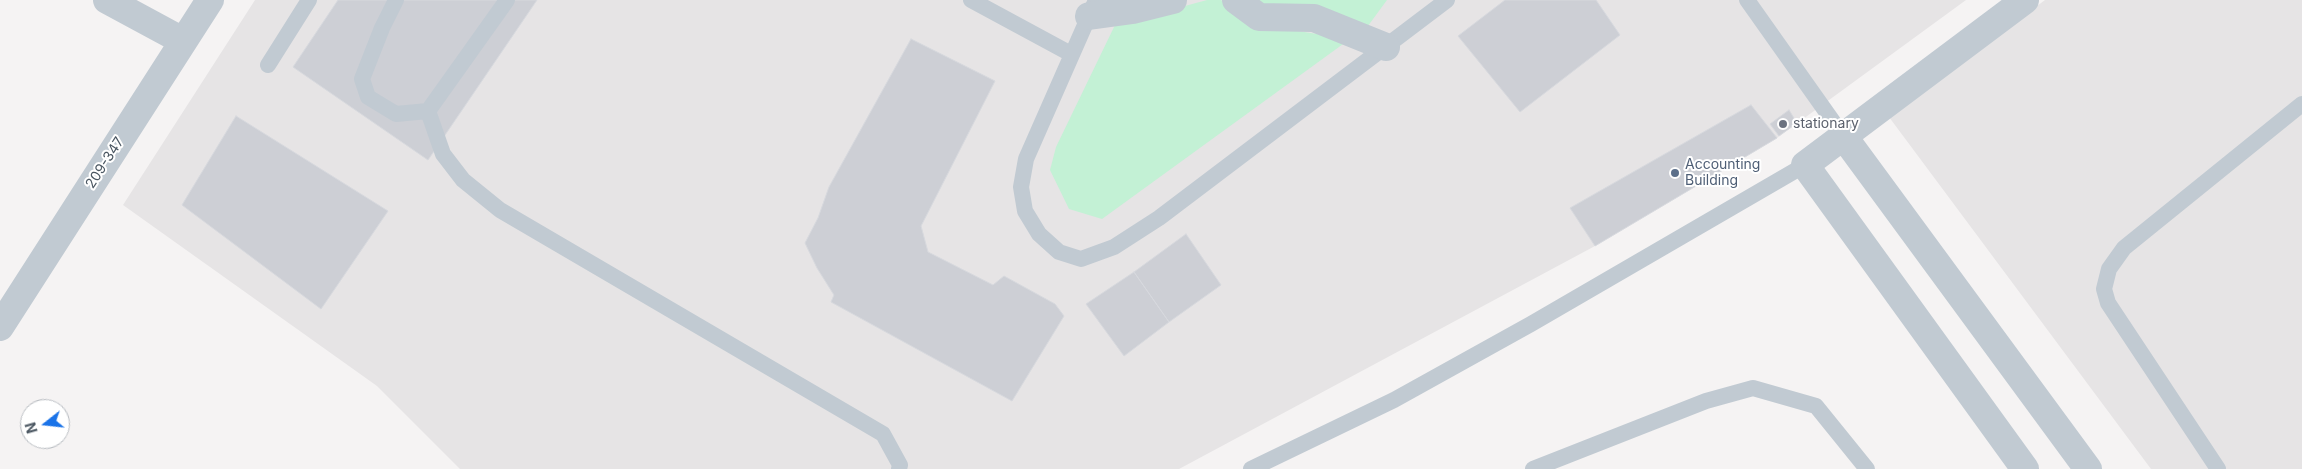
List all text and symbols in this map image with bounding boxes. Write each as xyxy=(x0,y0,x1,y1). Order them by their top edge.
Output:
place label: stationary xyxy=(1793,116,1859,132)
marker: stationary xyxy=(1777,118,1789,130)
street label: 209-347 xyxy=(82,134,128,192)
place label: Accounting Building xyxy=(1685,157,1760,190)
marker: Accounting Building xyxy=(1669,167,1681,179)
north arrow xyxy=(20,399,70,449)
text: N xyxy=(21,421,41,435)

